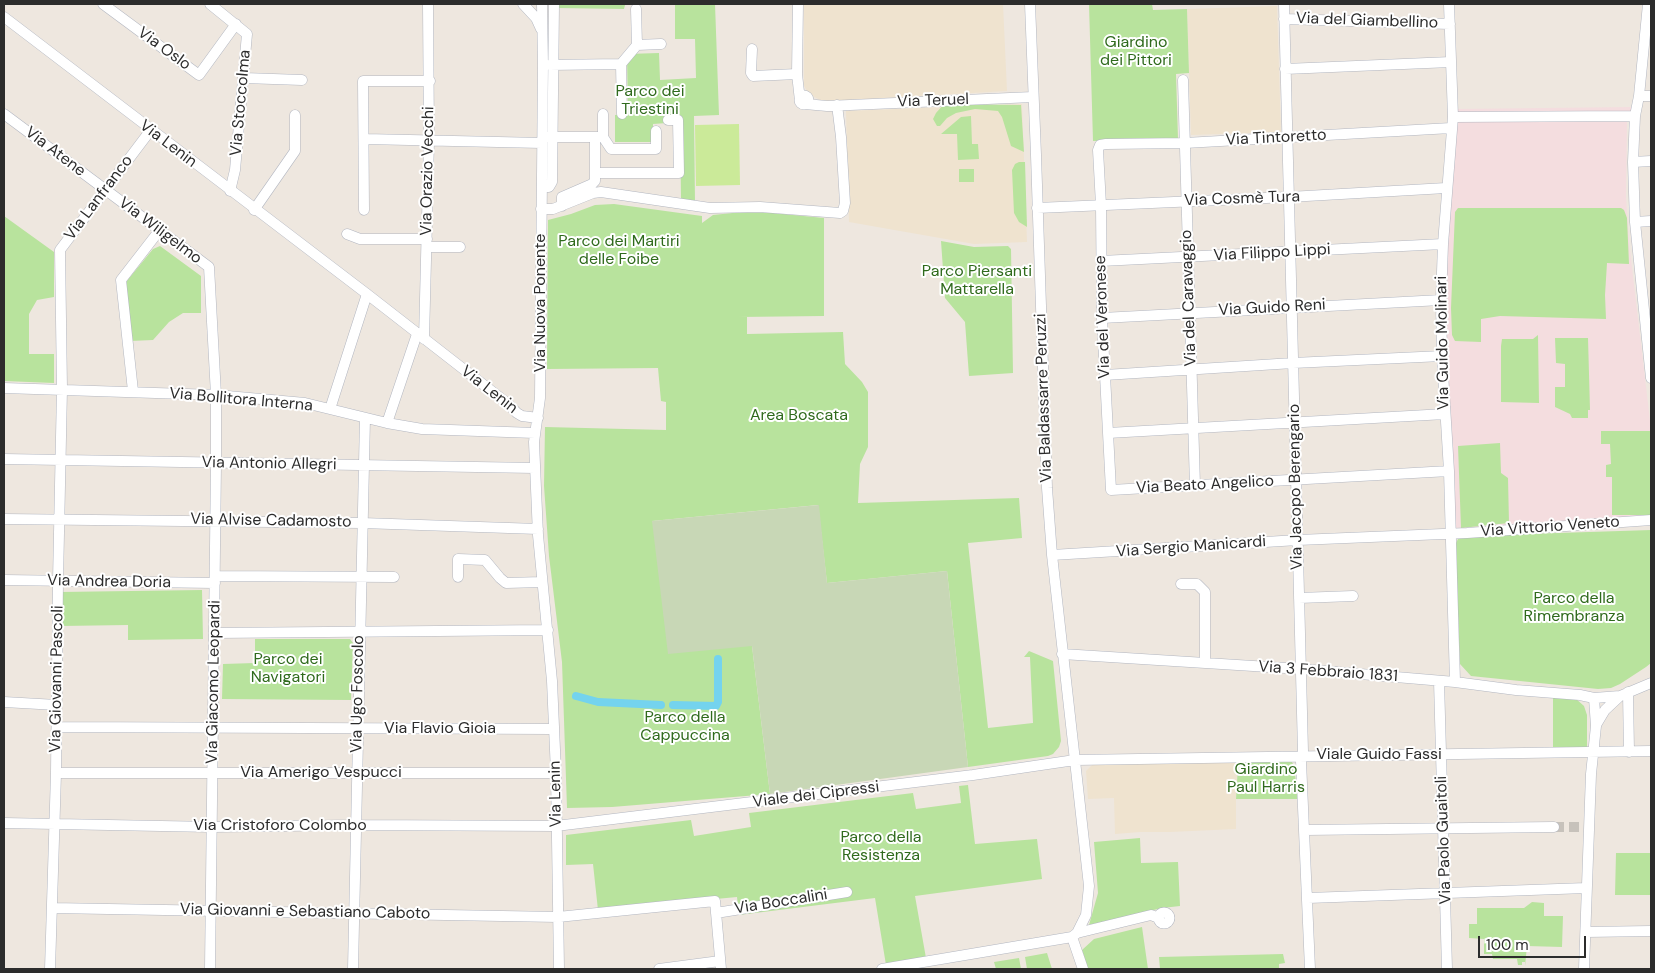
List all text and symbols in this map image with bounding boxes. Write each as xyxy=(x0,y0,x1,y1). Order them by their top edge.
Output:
street label: Via del Giambellino xyxy=(1296,9,1438,33)
street label: Via Oslo xyxy=(134,23,194,75)
park label: Giardino dei Pittori xyxy=(1100,33,1172,71)
street label: Via Stoccolma xyxy=(227,49,255,157)
park label: Parco dei Triestini xyxy=(615,82,685,120)
street label: Via Teruel xyxy=(897,90,969,112)
street label: Via Orazio Vecchi xyxy=(417,106,439,236)
street label: Via Lenin xyxy=(136,116,200,172)
street label: Via Atene xyxy=(21,123,89,181)
street label: Via Tintoretto xyxy=(1225,126,1327,150)
street label: Via Lanfranco xyxy=(61,152,137,244)
street label: Via Cosmè Tura xyxy=(1184,187,1300,211)
street label: Via Wiligelmo xyxy=(115,193,205,269)
street label: Via del Caravaggio xyxy=(1177,229,1201,367)
park label: Parco dei Martiri delle Foibe xyxy=(558,232,680,270)
street label: Via Nuova Ponente xyxy=(531,234,551,372)
street label: Via Filippo Lippi xyxy=(1213,240,1331,266)
street label: Via del Veronese xyxy=(1091,255,1115,379)
park label: Parco Piersanti Mattarella xyxy=(922,262,1032,300)
street label: Via Guido Molinari xyxy=(1432,276,1454,410)
street label: Via Guido Reni xyxy=(1218,296,1326,320)
street label: Via Baldassarre Peruzzi xyxy=(1031,313,1057,483)
street label: Via Lenin xyxy=(457,362,521,418)
street label: Via Bollitora Interna xyxy=(168,384,314,416)
street label: Via Jacopo Berengario xyxy=(1285,404,1307,570)
park label: Area Boscata xyxy=(750,406,848,426)
street label: Via Antonio Allegri xyxy=(201,453,337,475)
street label: Via Beato Angelico xyxy=(1136,472,1274,498)
street label: Via Alvise Cadamosto xyxy=(190,510,352,532)
street label: Via Vittorio Veneto xyxy=(1480,513,1620,541)
street label: Via Sergio Manicardi xyxy=(1115,532,1267,562)
street label: Via Andrea Doria xyxy=(47,571,171,593)
park label: Parco della Rimembranza xyxy=(1524,589,1624,627)
street label: Via Giacomo Leopardi xyxy=(203,600,225,764)
street label: Via Giovanni Pascoli xyxy=(46,605,68,753)
street label: Via Ugo Foscolo xyxy=(347,635,369,753)
park label: Parco dei Navigatori xyxy=(251,650,325,688)
street label: Via 3 Febbraio 1831 xyxy=(1258,658,1398,686)
park label: Parco della Cappuccina xyxy=(640,708,730,746)
street label: Via Flavio Gioia xyxy=(384,719,496,739)
street label: Viale Guido Fassi xyxy=(1316,745,1442,765)
street label: Via Lenin xyxy=(546,760,566,828)
park label: Giardino Paul Harris xyxy=(1227,760,1305,798)
street label: Via Amerigo Vespucci xyxy=(240,763,402,783)
street label: Via Paolo Guaitoli xyxy=(1432,775,1456,905)
street label: Viale dei Cipressi xyxy=(752,778,880,812)
street label: Via Cristoforo Colombo xyxy=(193,816,367,836)
park label: Parco della Resistenza xyxy=(840,828,922,866)
street label: Via Boccalini xyxy=(733,885,829,919)
street label: Via Giovanni e Sebastiano Caboto xyxy=(180,900,430,924)
scale bar xyxy=(1480,926,1588,958)
text: 100 m xyxy=(1486,935,1529,955)

